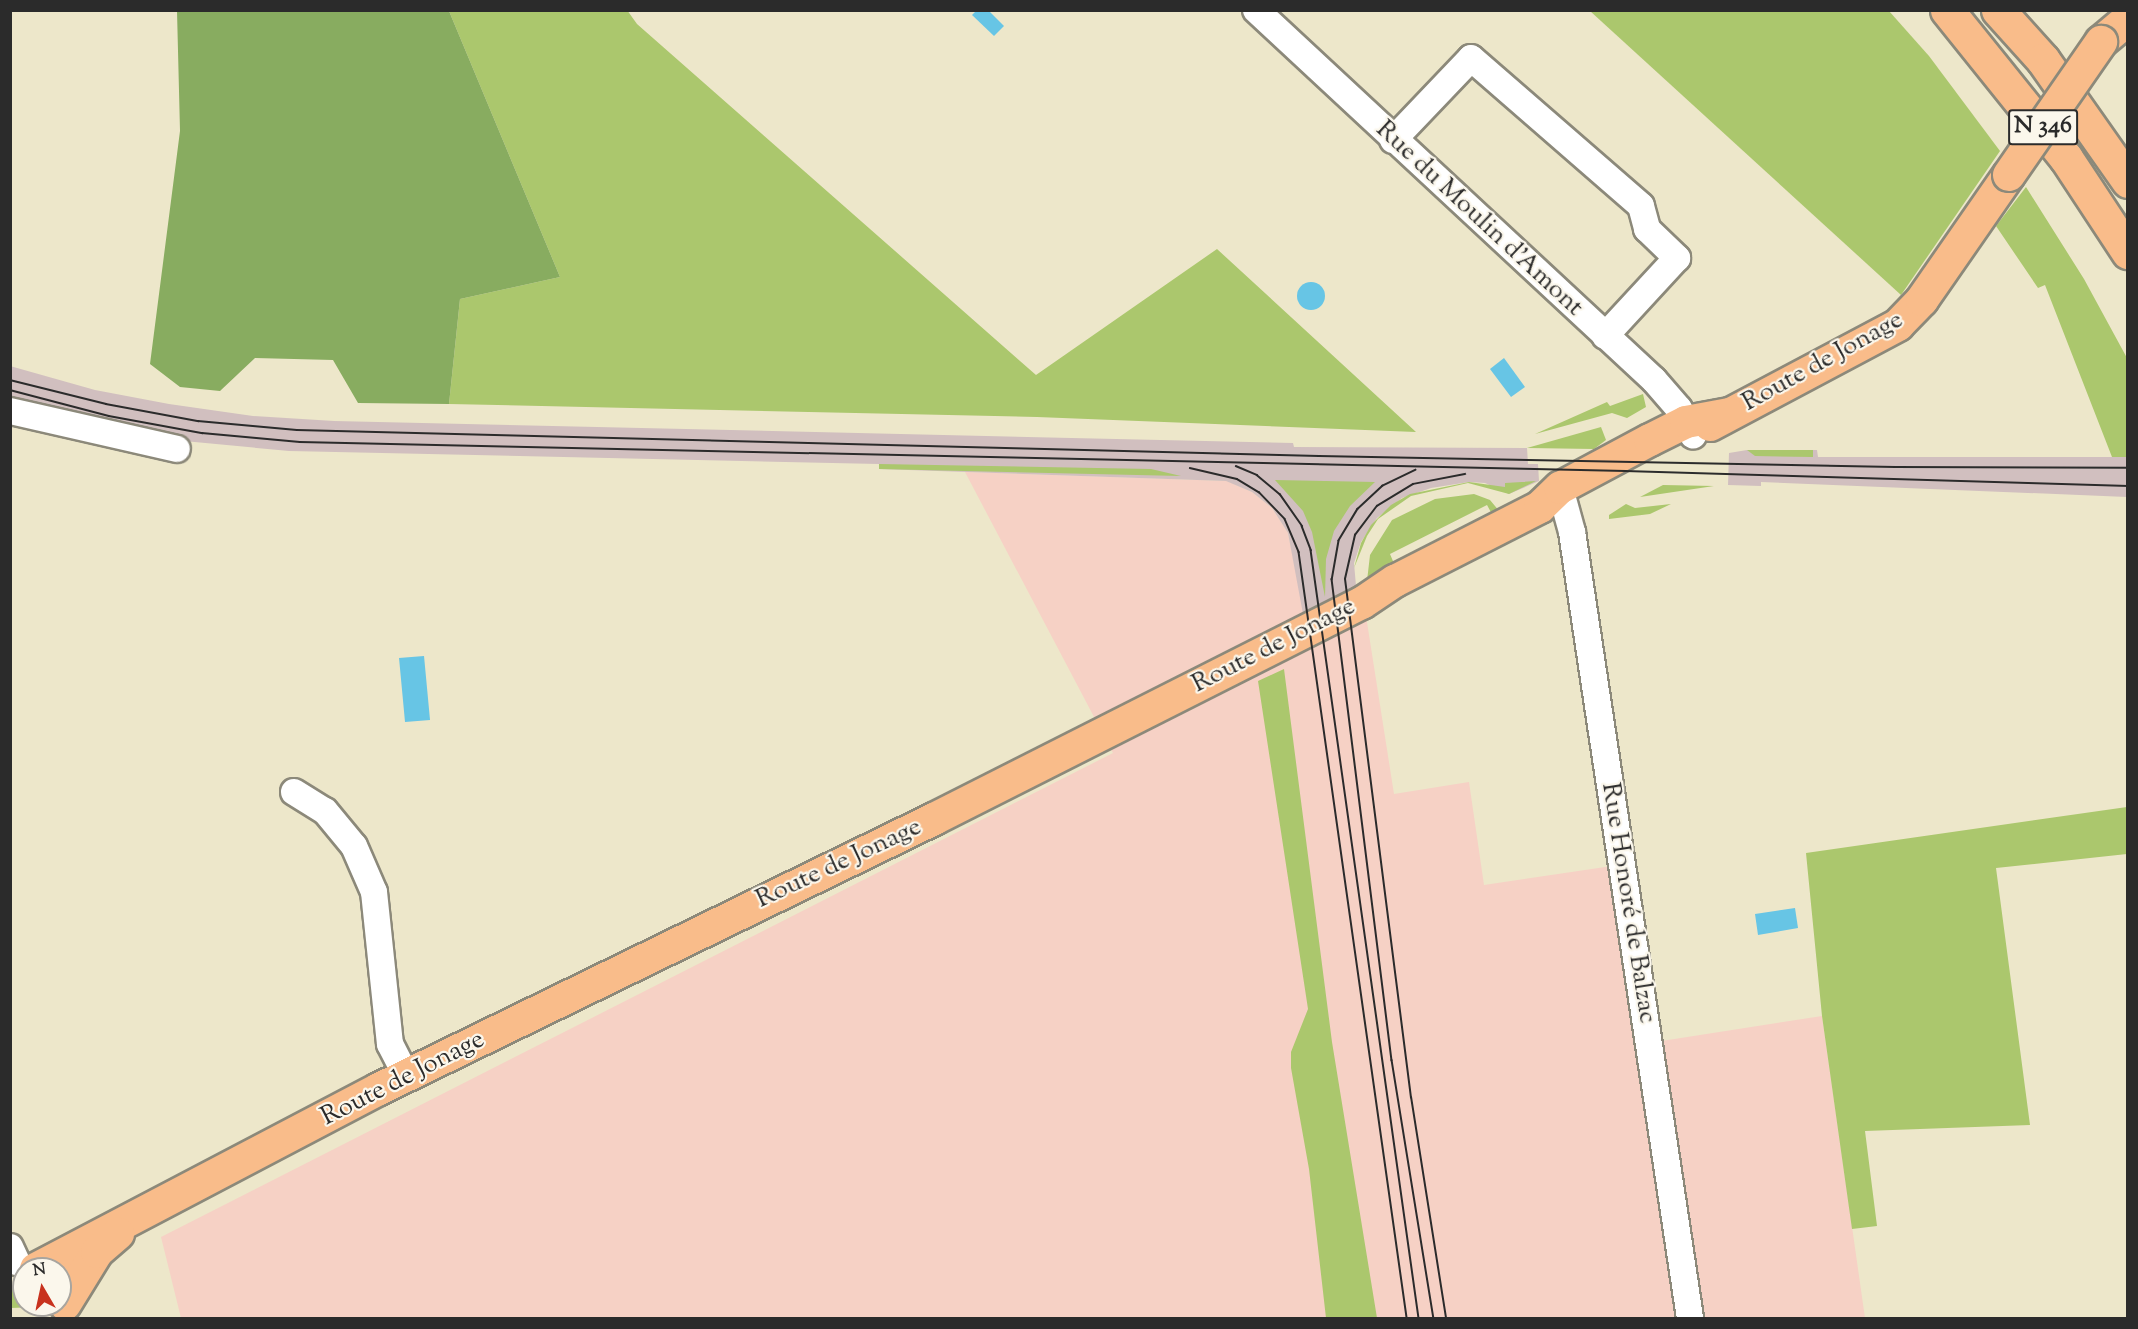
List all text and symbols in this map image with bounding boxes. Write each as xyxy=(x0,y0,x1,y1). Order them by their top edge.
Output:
road number: N 346 xyxy=(2007,106,2079,148)
street label: Rue du Moulin d'Amont xyxy=(1369,115,1589,323)
street label: Route de Jonage xyxy=(1737,305,1909,419)
street label: Route de Jonage xyxy=(1187,591,1361,701)
street label: Rue Honoré de Balzac xyxy=(1594,781,1662,1025)
street label: Route de Jonage xyxy=(751,812,927,916)
street label: Route de Jonage xyxy=(316,1024,490,1134)
north arrow xyxy=(12,1257,72,1317)
text: N xyxy=(31,1258,48,1283)

